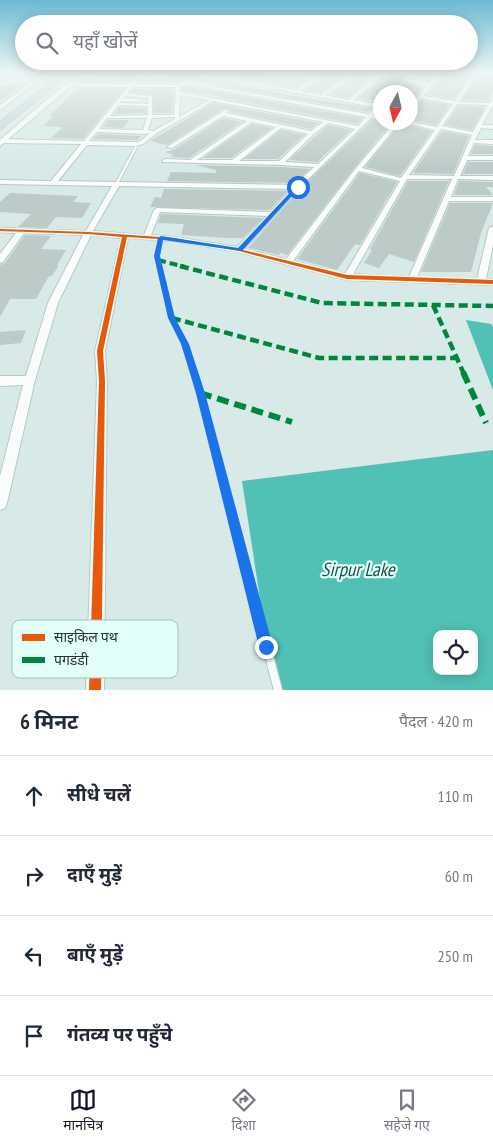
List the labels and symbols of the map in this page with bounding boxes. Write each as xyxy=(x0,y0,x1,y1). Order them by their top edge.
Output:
north arrow xyxy=(373,85,418,130)
route start xyxy=(287,176,310,199)
water label: Sirpur Lake xyxy=(321,557,396,581)
legend xyxy=(12,620,178,678)
text: साइकिल पथ xyxy=(54,628,119,646)
route end xyxy=(255,636,278,659)
text: पगडंडी xyxy=(54,651,89,669)

